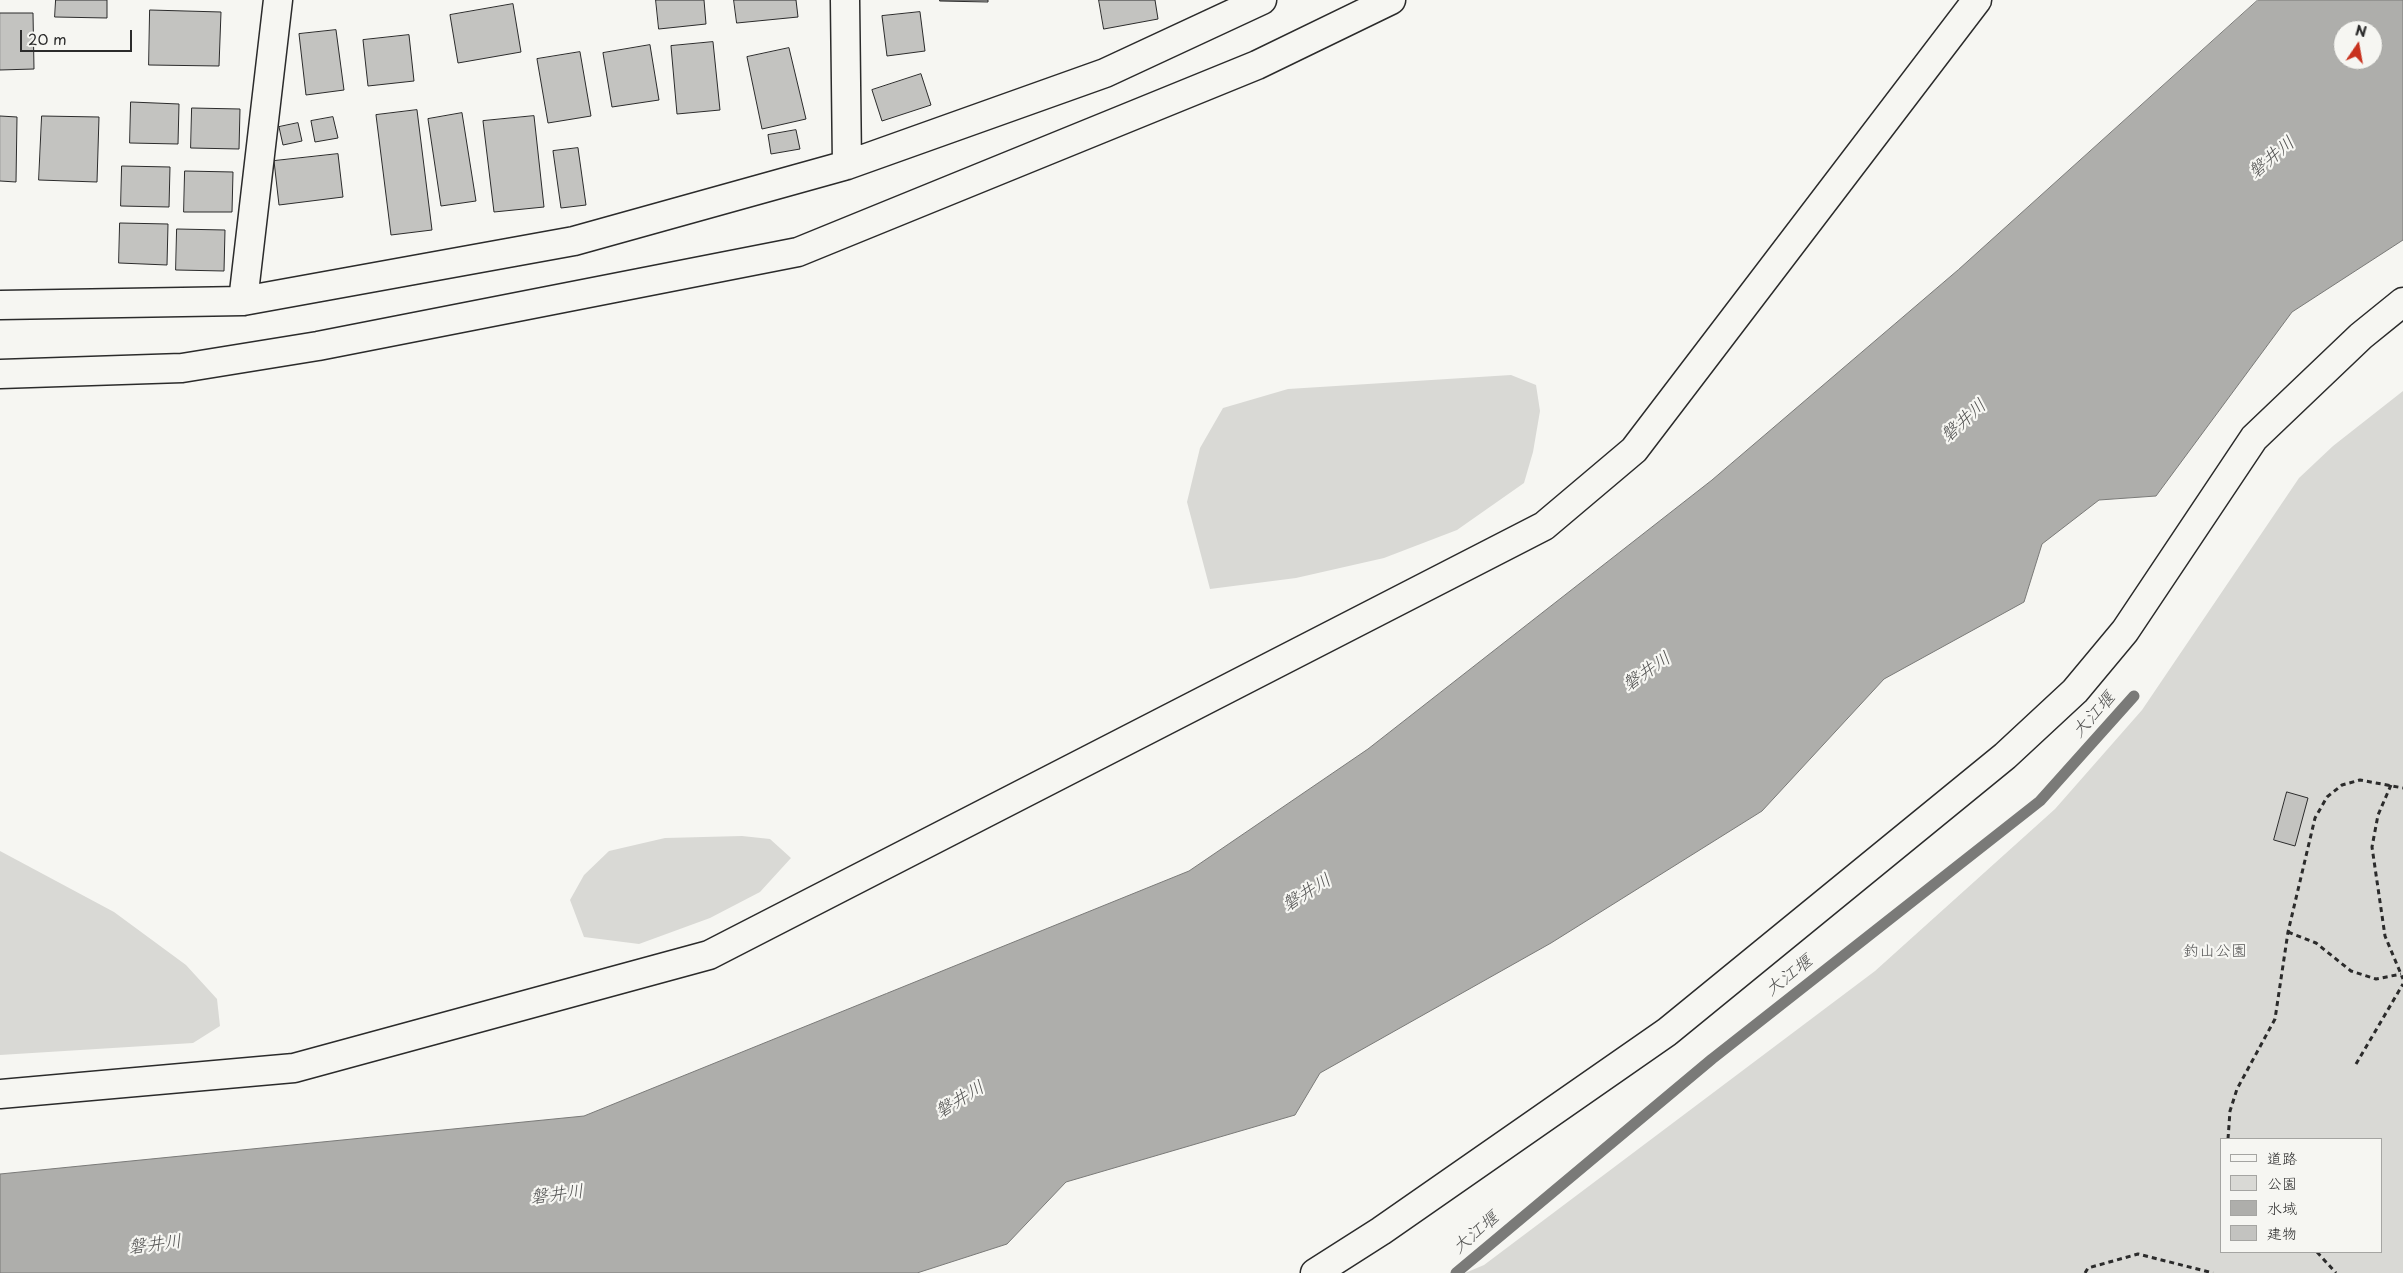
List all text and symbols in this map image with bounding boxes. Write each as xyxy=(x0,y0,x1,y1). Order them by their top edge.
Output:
text: N xyxy=(2353,19,2369,42)
scale bar xyxy=(22,20,135,52)
north arrow xyxy=(2333,20,2383,70)
text: 20 m xyxy=(28,27,67,50)
water label: 磐井川 xyxy=(2244,132,2300,184)
water label: 磐井川 xyxy=(1937,395,1991,447)
water label: 磐井川 xyxy=(1619,648,1675,696)
water label: 大江堰 xyxy=(2068,688,2120,742)
water label: 磐井川 xyxy=(1278,870,1336,916)
park label: 釣山公園 xyxy=(2183,942,2247,962)
water label: 大江堰 xyxy=(1761,951,1817,1001)
water label: 磐井川 xyxy=(931,1077,989,1123)
legend xyxy=(2220,1138,2383,1253)
text: 道路 xyxy=(2267,1146,2297,1169)
text: 公園 xyxy=(2267,1171,2297,1194)
water label: 磐井川 xyxy=(529,1181,585,1209)
text: 水域 xyxy=(2267,1196,2297,1219)
water label: 大江堰 xyxy=(1448,1207,1504,1259)
text: 建物 xyxy=(2267,1221,2297,1244)
water label: 磐井川 xyxy=(127,1231,183,1259)

